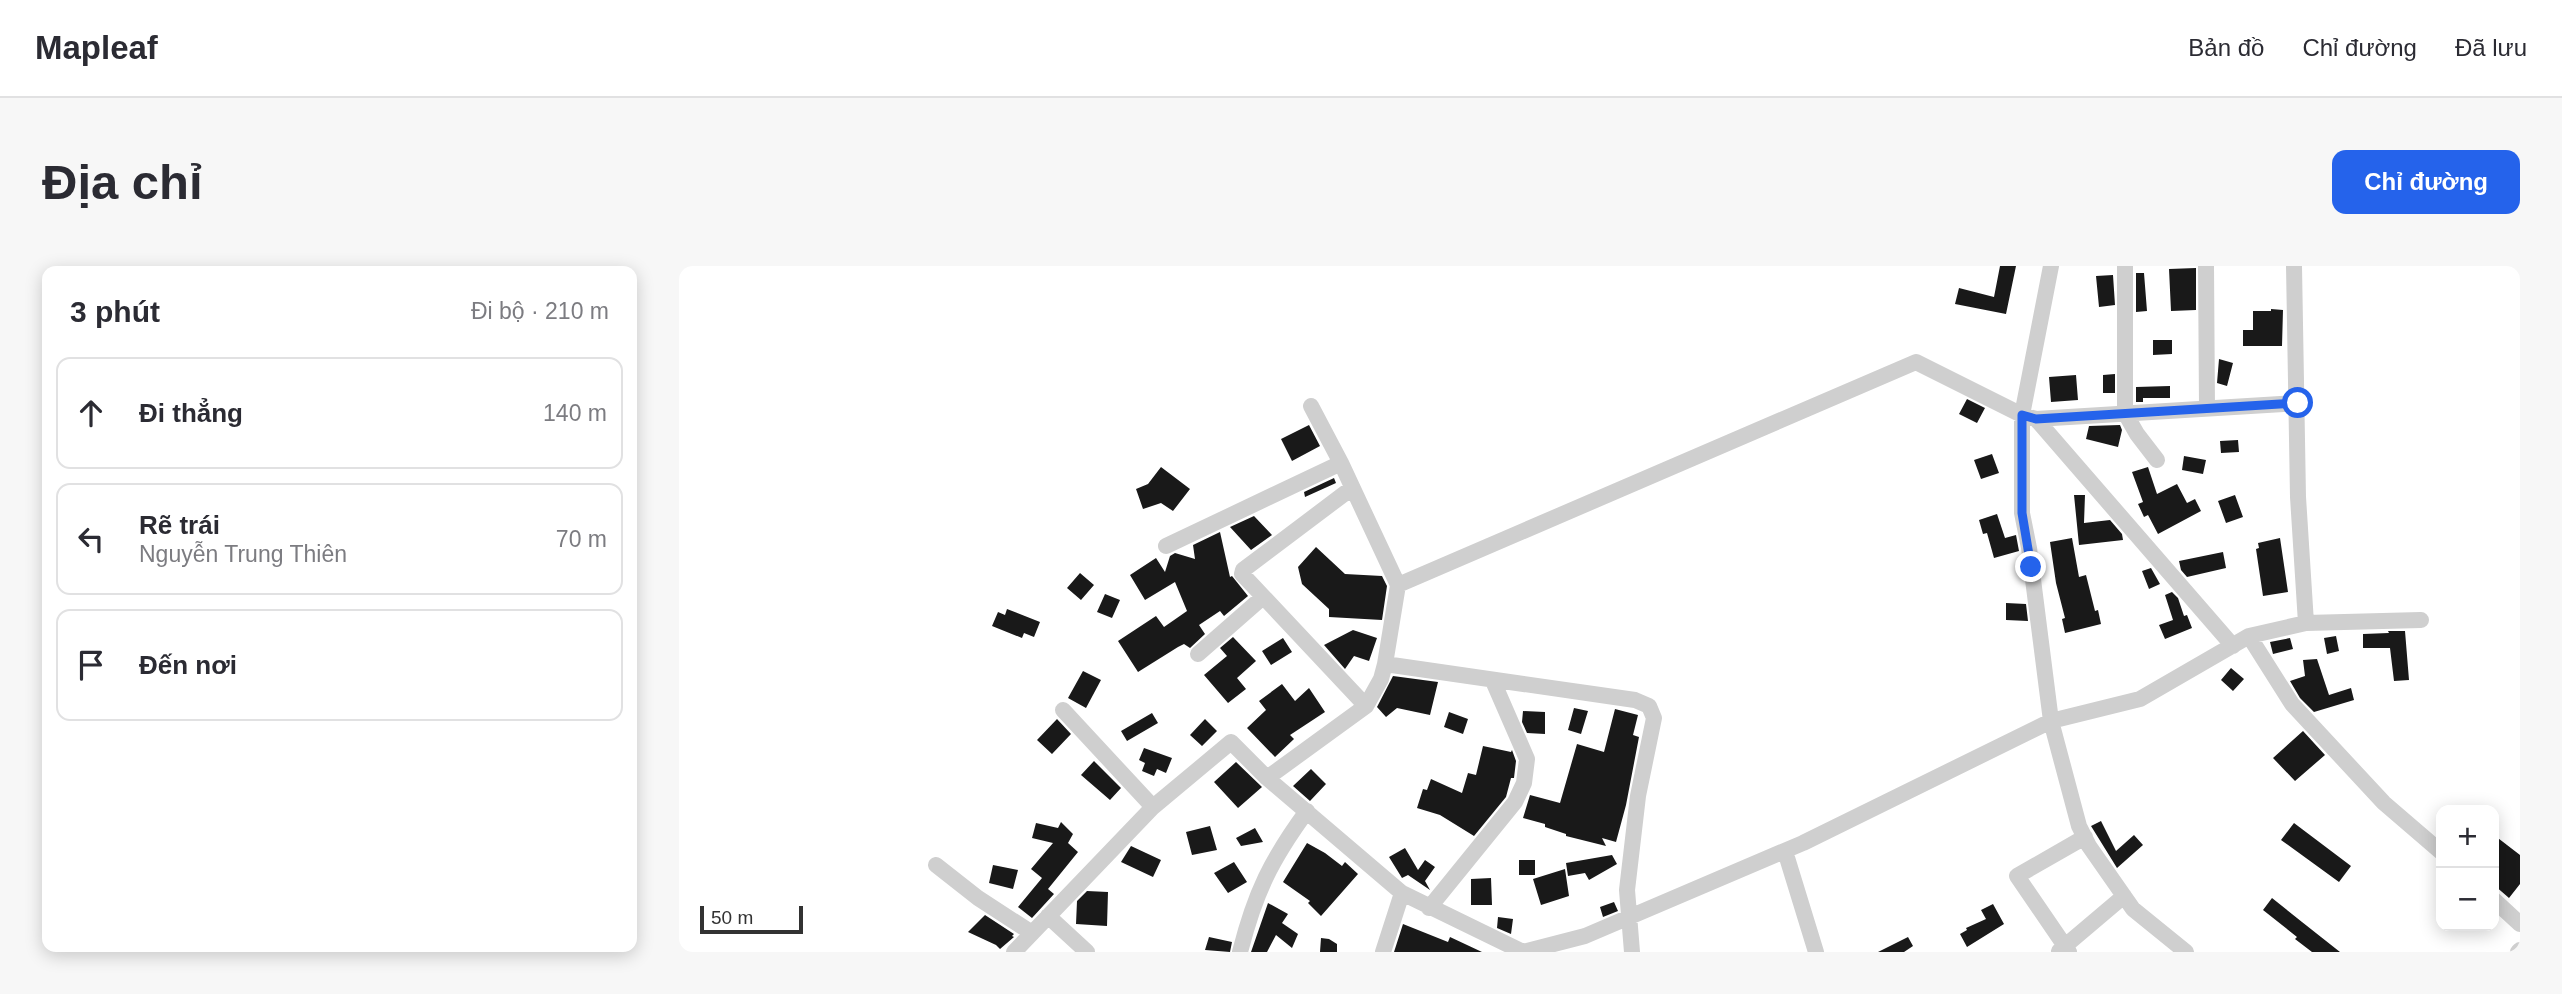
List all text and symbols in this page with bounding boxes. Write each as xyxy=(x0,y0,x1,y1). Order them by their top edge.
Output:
text: Mapleaf xyxy=(35,29,158,66)
text: Bản đồ xyxy=(2188,34,2264,61)
text: Chỉ đường xyxy=(2302,34,2417,61)
text: Đã lưu xyxy=(2455,34,2527,61)
button: Chỉ đường xyxy=(2332,150,2520,214)
text: Địa chỉ xyxy=(42,155,203,209)
text: 3 phút xyxy=(70,295,160,328)
text: Đi bộ · 210 m xyxy=(471,298,609,324)
route start xyxy=(2282,387,2313,418)
icon: ahead xyxy=(72,394,110,432)
text: Đi thẳng xyxy=(139,398,243,428)
text: 140 m xyxy=(543,400,607,426)
text: Rẽ trái xyxy=(139,510,220,540)
icon: left xyxy=(72,520,110,558)
text: 70 m xyxy=(556,526,607,552)
text: Nguyễn Trung Thiên xyxy=(139,541,347,567)
route end xyxy=(2015,551,2046,582)
icon: arrive xyxy=(72,646,110,684)
text: Đến nơi xyxy=(139,650,237,680)
map controls xyxy=(2436,805,2499,931)
button: + xyxy=(2436,805,2499,868)
button: − xyxy=(2436,868,2499,931)
scale bar xyxy=(700,903,803,935)
text: 50 m xyxy=(711,907,753,928)

